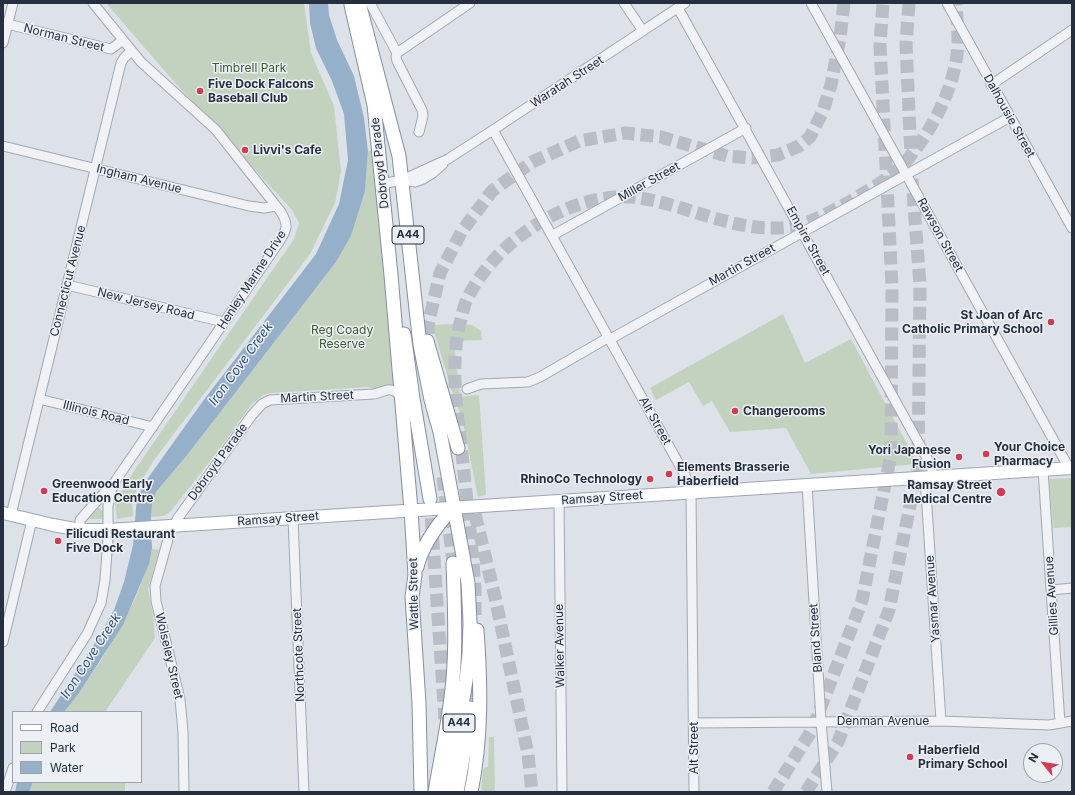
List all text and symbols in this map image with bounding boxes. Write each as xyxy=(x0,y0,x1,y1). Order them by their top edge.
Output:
street label: Norman Street xyxy=(22,21,106,55)
street label: Waratah Street xyxy=(528,53,606,111)
park label: Timbrell Park xyxy=(212,61,286,75)
street label: Dalhousie Street xyxy=(980,72,1038,160)
place label: Five Dock Falcons Baseball Club xyxy=(208,77,314,105)
marker: Five Dock Falcons Baseball Club xyxy=(195,86,205,96)
street label: Dobroyd Parade xyxy=(368,117,392,209)
place label: Livvi's Cafe xyxy=(253,143,322,157)
marker: Livvi's Cafe xyxy=(240,145,250,155)
street label: Miller Street xyxy=(616,159,682,205)
street label: Ingham Avenue xyxy=(95,161,183,197)
street label: Rawson Street xyxy=(914,196,966,274)
street label: Empire Street xyxy=(783,204,833,278)
street label: Connecticut Avenue xyxy=(47,224,89,338)
road number: A44 xyxy=(392,226,424,244)
street label: Henley Marine Drive xyxy=(215,228,289,332)
street label: Martin Street xyxy=(706,241,778,289)
street label: New Jersey Road xyxy=(96,285,196,323)
place label: St Joan of Arc Catholic Primary School xyxy=(902,308,1043,336)
marker: St Joan of Arc Catholic Primary School xyxy=(1046,317,1056,327)
water label: Iron Cove Creek xyxy=(206,319,276,409)
park label: Reg Coady Reserve xyxy=(311,323,373,351)
street label: Martin Street xyxy=(280,388,354,406)
street label: Alt Street xyxy=(636,395,674,447)
street label: Illinois Road xyxy=(61,398,131,428)
place label: Changerooms xyxy=(743,404,826,418)
marker: Changerooms xyxy=(730,406,740,416)
street label: Dobroyd Parade xyxy=(185,421,251,503)
place label: Your Choice Pharmacy xyxy=(994,440,1065,468)
place label: Yori Japanese Fusion xyxy=(868,443,951,471)
marker: Your Choice Pharmacy xyxy=(981,449,991,459)
marker: Yori Japanese Fusion xyxy=(954,452,964,462)
place label: Elements Brasserie Haberfield xyxy=(677,460,790,488)
marker: Elements Brasserie Haberfield xyxy=(664,469,674,479)
place label: RhinoCo Technology xyxy=(520,472,642,486)
marker: RhinoCo Technology xyxy=(645,474,655,484)
place label: Greenwood Early Education Centre xyxy=(52,477,153,505)
place label: Ramsay Street Medical Centre xyxy=(903,478,992,506)
marker: Greenwood Early Education Centre xyxy=(39,486,49,496)
marker: Ramsay Street Medical Centre xyxy=(995,486,1007,498)
street label: Ramsay Street xyxy=(561,488,643,508)
street label: Ramsay Street xyxy=(237,509,319,529)
place label: Filicudi Restaurant Five Dock xyxy=(66,527,175,555)
marker: Filicudi Restaurant Five Dock xyxy=(53,536,63,546)
street label: Yasmar Avenue xyxy=(923,555,943,643)
street label: Gillies Avenue xyxy=(1042,556,1062,636)
street label: Wattle Street xyxy=(406,558,422,630)
street label: Bland Street xyxy=(806,603,826,673)
street label: Walker Avenue xyxy=(552,604,568,688)
street label: Northcote Street xyxy=(290,608,308,702)
water label: Iron Cove Creek xyxy=(58,610,124,702)
street label: Wolseley Street xyxy=(152,611,186,701)
legend xyxy=(12,711,142,783)
road number: A44 xyxy=(443,714,475,732)
street label: Denman Avenue xyxy=(837,714,929,728)
text: Road xyxy=(50,720,79,735)
street label: Alt Street xyxy=(687,722,701,774)
text: Park xyxy=(50,740,76,755)
place label: Haberfield Primary School xyxy=(918,743,1007,771)
north arrow xyxy=(1023,743,1063,783)
text: N xyxy=(1025,750,1042,765)
marker: Haberfield Primary School xyxy=(905,752,915,762)
text: Water xyxy=(50,760,83,775)

